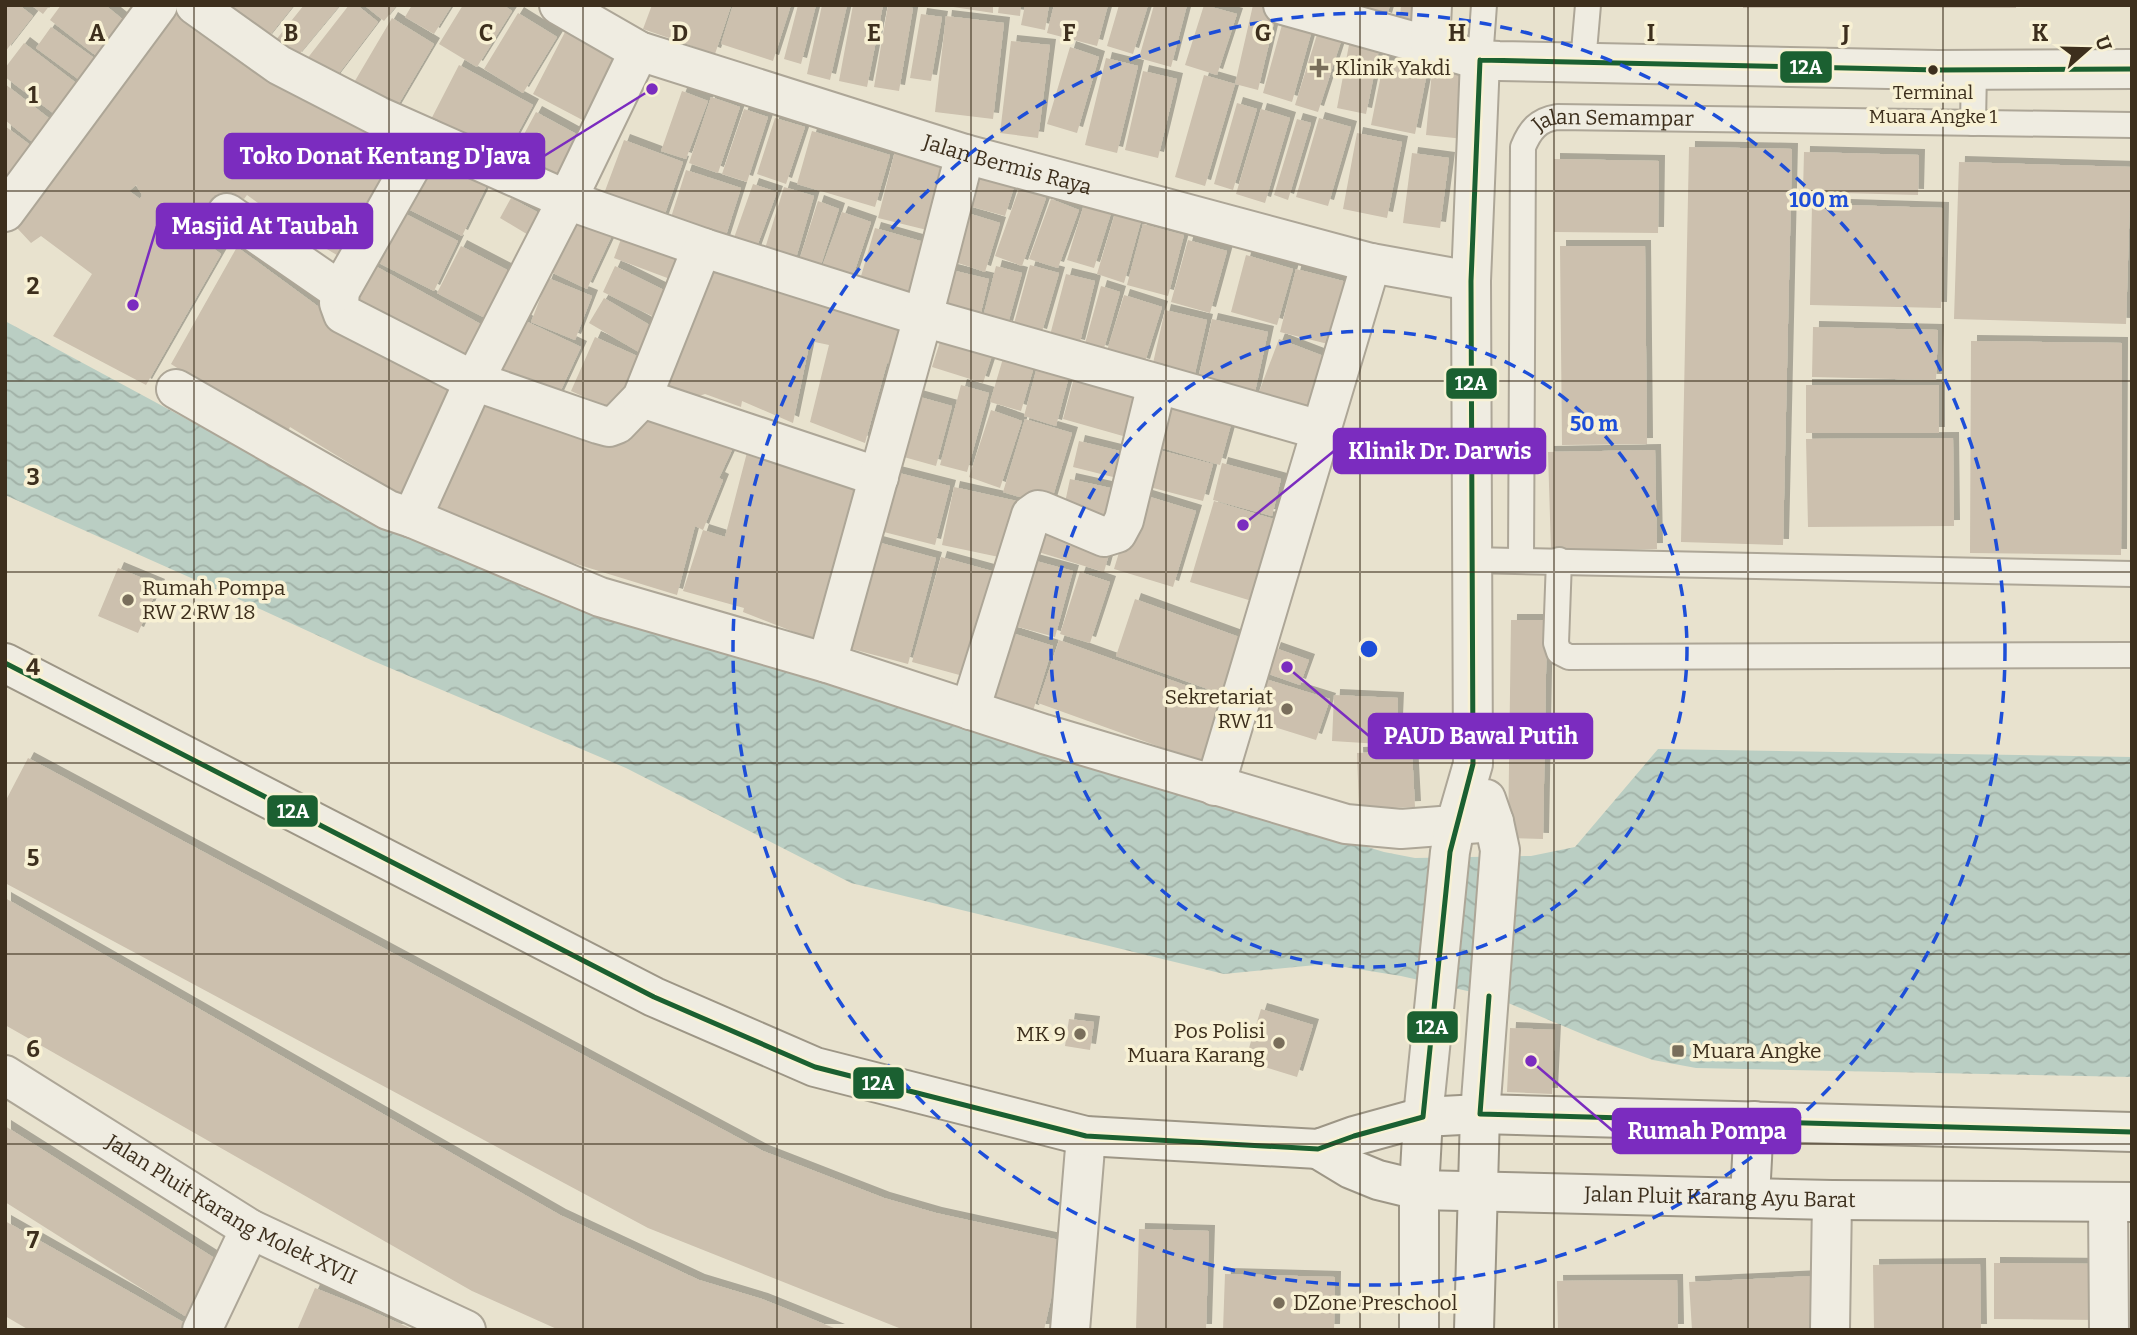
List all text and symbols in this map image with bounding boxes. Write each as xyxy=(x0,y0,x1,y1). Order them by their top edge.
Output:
north arrow xyxy=(2053,14,2123,84)
text: A xyxy=(89,19,106,47)
text: B xyxy=(284,19,298,47)
text: C xyxy=(479,19,493,47)
text: D xyxy=(672,19,688,47)
text: E xyxy=(867,19,881,47)
text: F xyxy=(1063,19,1076,47)
text: G xyxy=(1255,19,1272,47)
text: H xyxy=(1448,19,1466,47)
text: I xyxy=(1647,19,1655,47)
text: J xyxy=(1840,19,1850,47)
text: K xyxy=(2032,19,2049,47)
text: U xyxy=(2090,33,2117,54)
line badge: 12A xyxy=(1779,50,1833,84)
place label: Klinik Yakdi xyxy=(1335,55,1451,81)
text: 12A xyxy=(1790,56,1823,79)
marker: Klinik Yakdi xyxy=(1309,58,1329,78)
marker: Terminal Muara Angke 1 xyxy=(1926,63,1940,77)
text: 1 xyxy=(28,81,38,109)
place label: Terminal Muara Angke 1 xyxy=(1869,81,1998,128)
street label: Jalan Semampar xyxy=(1526,104,1694,138)
street label: Jalan Bermis Raya xyxy=(919,128,1095,201)
callout: Toko Donat Kentang D'Java xyxy=(225,134,544,178)
text: Toko Donat Kentang D'Java xyxy=(240,142,531,170)
text: 100 m xyxy=(1789,187,1849,213)
callout: Masjid At Taubah xyxy=(157,204,372,248)
text: Masjid At Taubah xyxy=(172,212,359,240)
text: 2 xyxy=(27,272,40,300)
line badge: 12A xyxy=(1445,367,1498,400)
text: 12A xyxy=(1455,372,1488,395)
text: 50 m xyxy=(1570,411,1618,437)
callout: Klinik Dr. Darwis xyxy=(1334,429,1545,473)
text: Klinik Dr. Darwis xyxy=(1348,437,1532,465)
text: 3 xyxy=(26,463,40,491)
place label: Rumah Pompa RW 2 RW 18 xyxy=(142,575,286,625)
marker: Rumah Pompa RW 2 RW 18 xyxy=(120,592,136,608)
centre of rings xyxy=(1357,637,1381,661)
text: 4 xyxy=(26,653,40,681)
place label: Sekretariat RW 11 xyxy=(1164,684,1273,734)
marker: Sekretariat RW 11 xyxy=(1279,701,1295,717)
callout: PAUD Bawal Putih xyxy=(1369,714,1592,758)
text: PAUD Bawal Putih xyxy=(1384,722,1579,750)
line badge: 12A xyxy=(266,794,319,828)
text: 12A xyxy=(277,800,310,823)
text: 5 xyxy=(27,844,39,872)
line badge: 12A xyxy=(1406,1010,1459,1044)
text: 12A xyxy=(1416,1016,1449,1039)
place label: Pos Polisi Muara Karang xyxy=(1127,1018,1265,1068)
place label: MK 9 xyxy=(1016,1021,1066,1047)
marker: MK 9 xyxy=(1072,1026,1088,1042)
text: 6 xyxy=(26,1035,40,1063)
marker: Pos Polisi Muara Karang xyxy=(1271,1035,1287,1051)
place label: Muara Angke xyxy=(1692,1038,1821,1064)
marker: Muara Angke xyxy=(1670,1043,1686,1059)
line badge: 12A xyxy=(852,1066,905,1100)
text: 12A xyxy=(862,1072,895,1095)
callout: Rumah Pompa xyxy=(1613,1109,1800,1153)
text: Rumah Pompa xyxy=(1627,1117,1787,1145)
street label: Jalan Pluit Karang Molek XVII xyxy=(100,1128,361,1290)
street label: Jalan Pluit Karang Ayu Barat xyxy=(1583,1181,1856,1213)
text: 7 xyxy=(27,1226,40,1254)
place label: DZone Preschool xyxy=(1293,1290,1458,1316)
marker: DZone Preschool xyxy=(1271,1295,1287,1311)

